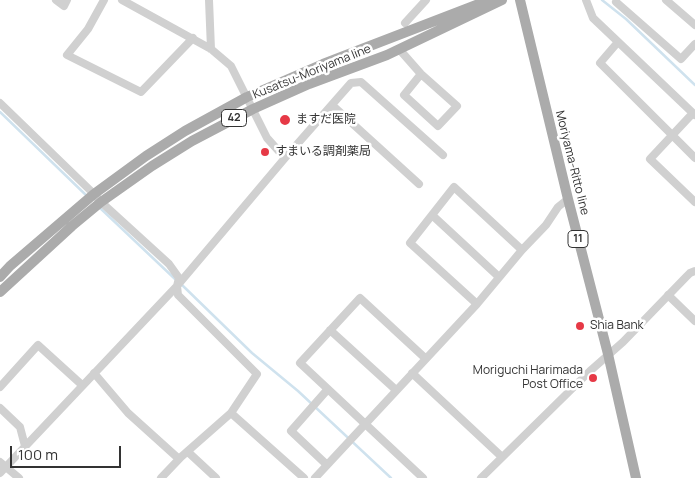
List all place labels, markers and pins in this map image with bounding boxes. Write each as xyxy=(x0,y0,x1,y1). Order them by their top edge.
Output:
marker: ますだ医院 xyxy=(278,113,292,127)
place label: ますだ医院 xyxy=(296,113,356,127)
place label: すまいる調剤薬局 xyxy=(275,145,371,159)
marker: すまいる調剤薬局 xyxy=(259,146,271,158)
place label: Shia Bank xyxy=(590,319,643,333)
marker: Shia Bank xyxy=(574,320,586,332)
place label: Moriguchi Harimada Post Office xyxy=(473,364,583,392)
marker: Moriguchi Harimada Post Office xyxy=(587,372,599,384)

